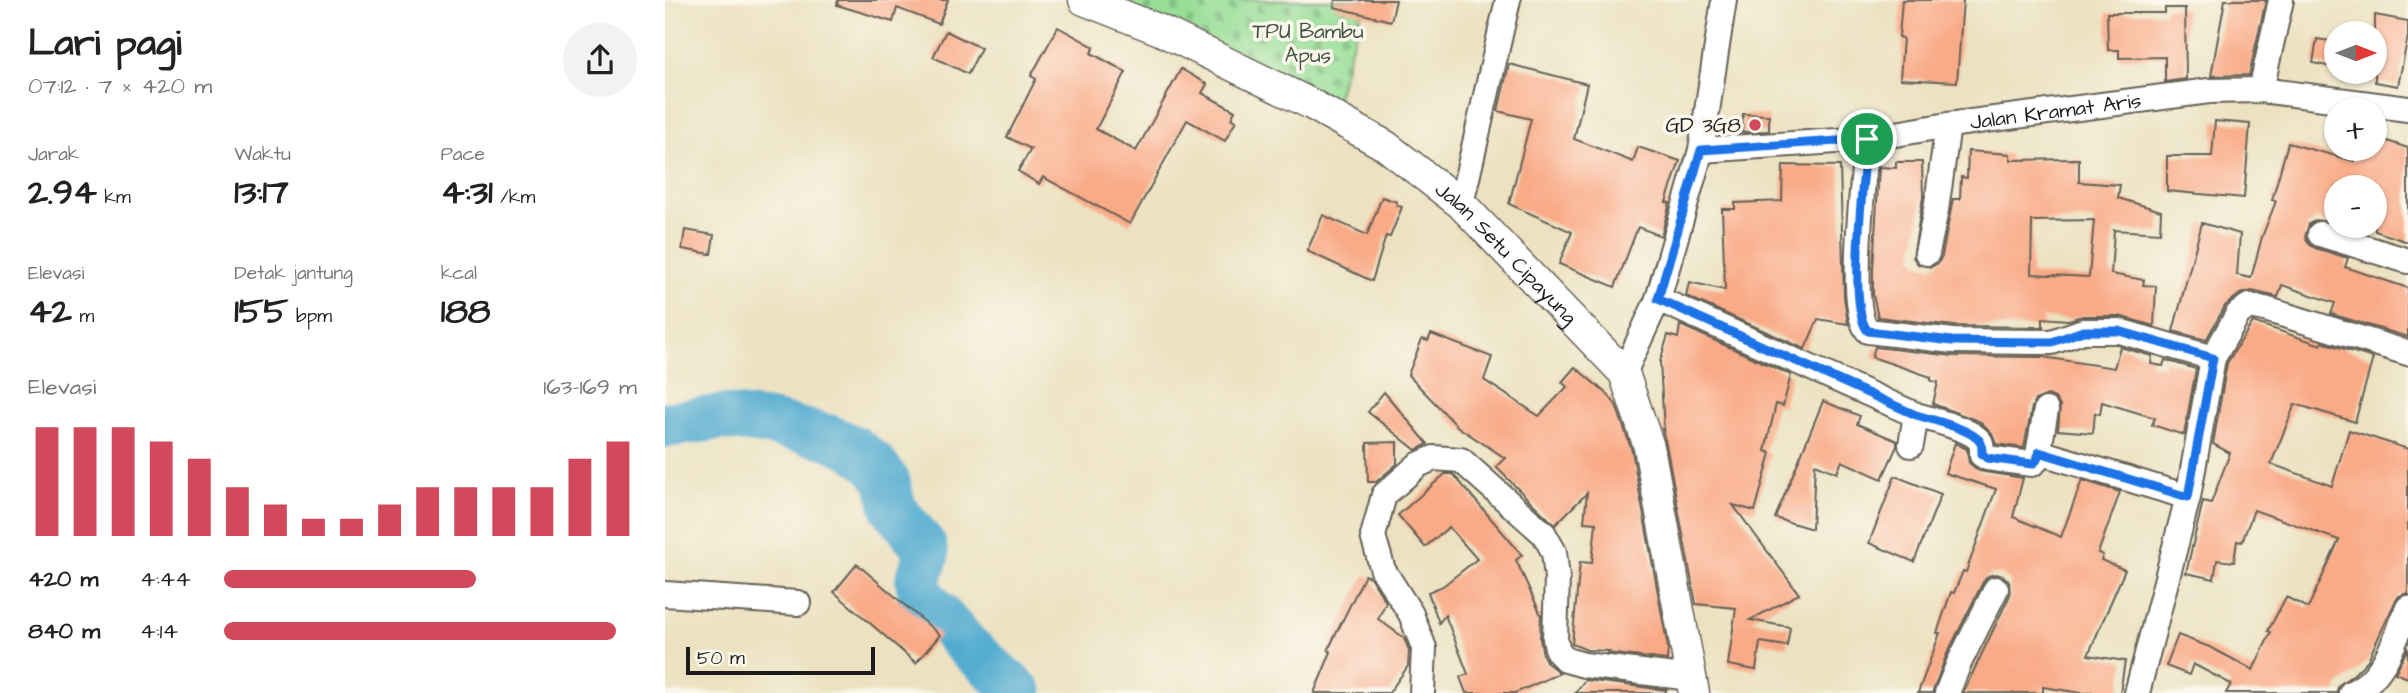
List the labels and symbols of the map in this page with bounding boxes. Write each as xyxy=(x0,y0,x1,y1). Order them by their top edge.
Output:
park label: TPU Bambu Apus xyxy=(1252,17,1364,71)
north arrow xyxy=(2324,21,2387,84)
street label: Jalan Kramat Aris xyxy=(1968,85,2143,137)
pin xyxy=(1837,109,1897,169)
place label: GD 3G8 xyxy=(1666,111,1741,140)
marker: GD 3G8 xyxy=(1747,117,1763,133)
street label: Jalan Setu Cipayung xyxy=(1429,175,1584,332)
scale bar xyxy=(686,644,875,676)

